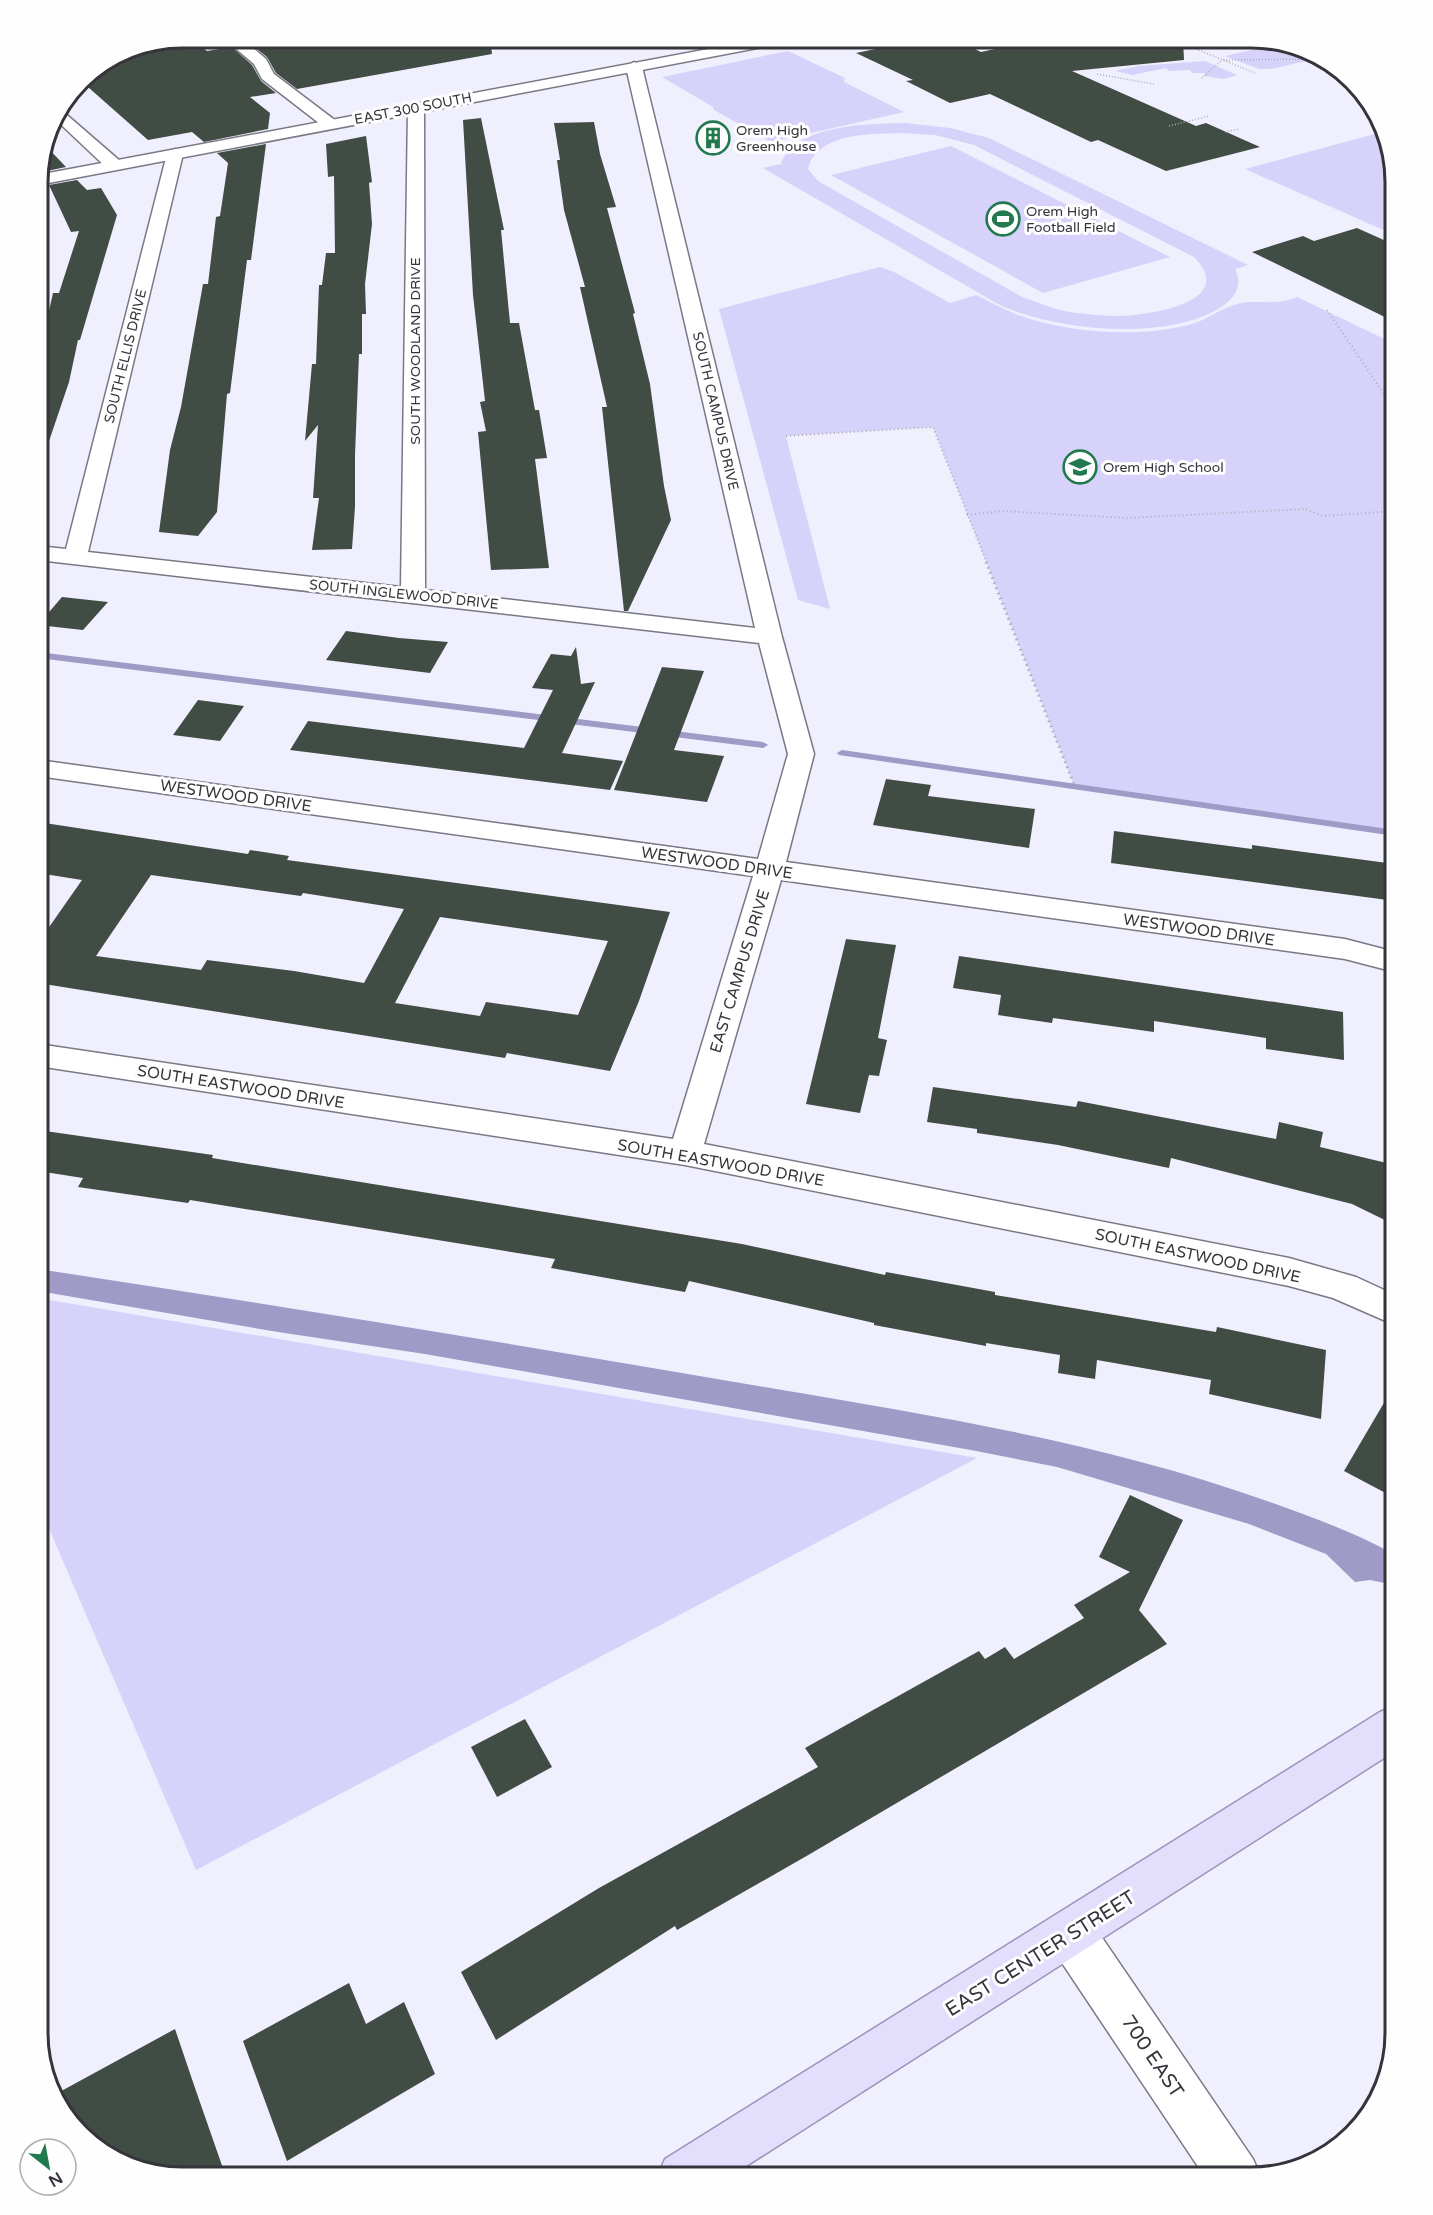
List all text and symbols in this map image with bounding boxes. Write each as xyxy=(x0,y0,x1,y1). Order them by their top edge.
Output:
street label: EAST 300 SOUTH xyxy=(353,89,473,128)
building icon: Orem High Greenhouse xyxy=(695,120,731,156)
place label: Orem High Greenhouse xyxy=(736,122,816,155)
sports icon: Orem High Football Field xyxy=(985,201,1021,237)
place label: Orem High Football Field xyxy=(1026,203,1116,236)
street label: SOUTH WOODLAND DRIVE xyxy=(407,257,424,445)
street label: SOUTH ELLIS DRIVE xyxy=(101,287,150,425)
street label: SOUTH CAMPUS DRIVE xyxy=(689,330,742,492)
school or university icon: Orem High School xyxy=(1062,449,1098,485)
place label: Orem High School xyxy=(1103,459,1224,476)
street label: SOUTH INGLEWOOD DRIVE xyxy=(308,576,500,613)
street label: WESTWOOD DRIVE xyxy=(159,775,313,817)
street label: WESTWOOD DRIVE xyxy=(640,842,794,884)
street label: EAST CAMPUS DRIVE xyxy=(706,887,774,1056)
street label: WESTWOOD DRIVE xyxy=(1122,909,1276,951)
street label: SOUTH EASTWOOD DRIVE xyxy=(136,1061,346,1113)
street label: SOUTH EASTWOOD DRIVE xyxy=(616,1135,826,1191)
street label: SOUTH EASTWOOD DRIVE xyxy=(1093,1224,1302,1288)
street label: EAST CENTER STREET xyxy=(941,1886,1140,2022)
street label: 700 EAST xyxy=(1116,2011,1188,2102)
north arrow xyxy=(18,2137,78,2197)
text: N xyxy=(45,2167,66,2191)

